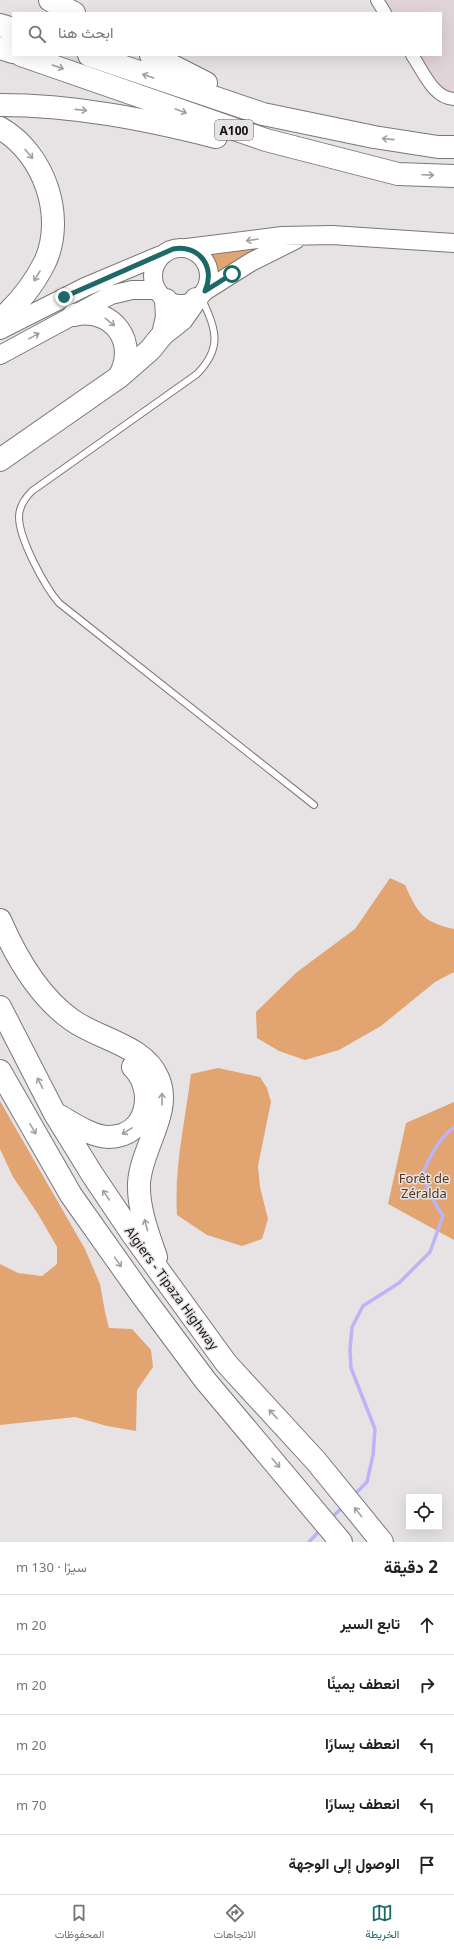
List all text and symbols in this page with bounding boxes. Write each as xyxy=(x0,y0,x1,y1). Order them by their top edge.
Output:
search box xyxy=(12,12,442,56)
text: ابحث هنا xyxy=(58,22,113,42)
icon: search xyxy=(26,23,48,45)
one-way arrow xyxy=(52,64,64,72)
one-way arrow xyxy=(142,71,154,79)
one-way arrow xyxy=(74,106,87,114)
one-way arrow xyxy=(174,108,187,115)
road number: A100 xyxy=(215,120,253,140)
one-way arrow xyxy=(382,135,395,142)
one-way arrow xyxy=(24,149,33,160)
one-way arrow xyxy=(421,171,434,178)
one-way arrow xyxy=(246,236,259,244)
route start xyxy=(223,265,241,283)
one-way arrow xyxy=(32,270,40,282)
route end xyxy=(55,288,73,306)
one-way arrow xyxy=(105,318,116,326)
one-way arrow xyxy=(28,332,40,340)
one-way arrow xyxy=(35,1078,43,1090)
one-way arrow xyxy=(158,1093,166,1106)
one-way arrow xyxy=(30,1123,38,1135)
one-way arrow xyxy=(122,1127,133,1135)
park label: Forêt de Zéralda xyxy=(399,1169,449,1202)
one-way arrow xyxy=(102,1190,110,1201)
one-way arrow xyxy=(142,1218,149,1231)
street label: Algiers - Tipaza Highway xyxy=(121,1223,223,1354)
one-way arrow xyxy=(114,1256,122,1267)
one-way arrow xyxy=(268,1408,277,1419)
one-way arrow xyxy=(271,1458,281,1468)
map controls xyxy=(406,1494,442,1530)
button: locate xyxy=(406,1494,442,1530)
one-way arrow xyxy=(353,1506,362,1517)
text: 2 دقيقة xyxy=(384,1555,438,1578)
text: سيرًا · 130 m xyxy=(16,1558,87,1576)
text: تابع السير xyxy=(340,1613,400,1633)
icon: ahead xyxy=(416,1614,438,1636)
text: 20 m xyxy=(16,1616,46,1634)
text: انعطف يمينًا xyxy=(327,1673,400,1693)
icon: right xyxy=(416,1674,438,1696)
text: 20 m xyxy=(16,1676,46,1694)
text: انعطف يسارًا xyxy=(325,1733,400,1753)
icon: left xyxy=(416,1734,438,1756)
text: 20 m xyxy=(16,1736,46,1754)
text: انعطف يسارًا xyxy=(325,1793,400,1813)
icon: left xyxy=(416,1794,438,1816)
text: 70 m xyxy=(16,1796,46,1814)
text: الوصول إلى الوجهة xyxy=(289,1853,400,1873)
icon: arrive xyxy=(416,1854,438,1876)
tab: المحفوظات xyxy=(55,1902,104,1944)
tab: الاتجاهات xyxy=(213,1902,256,1944)
tab: الخريطة xyxy=(365,1902,399,1944)

